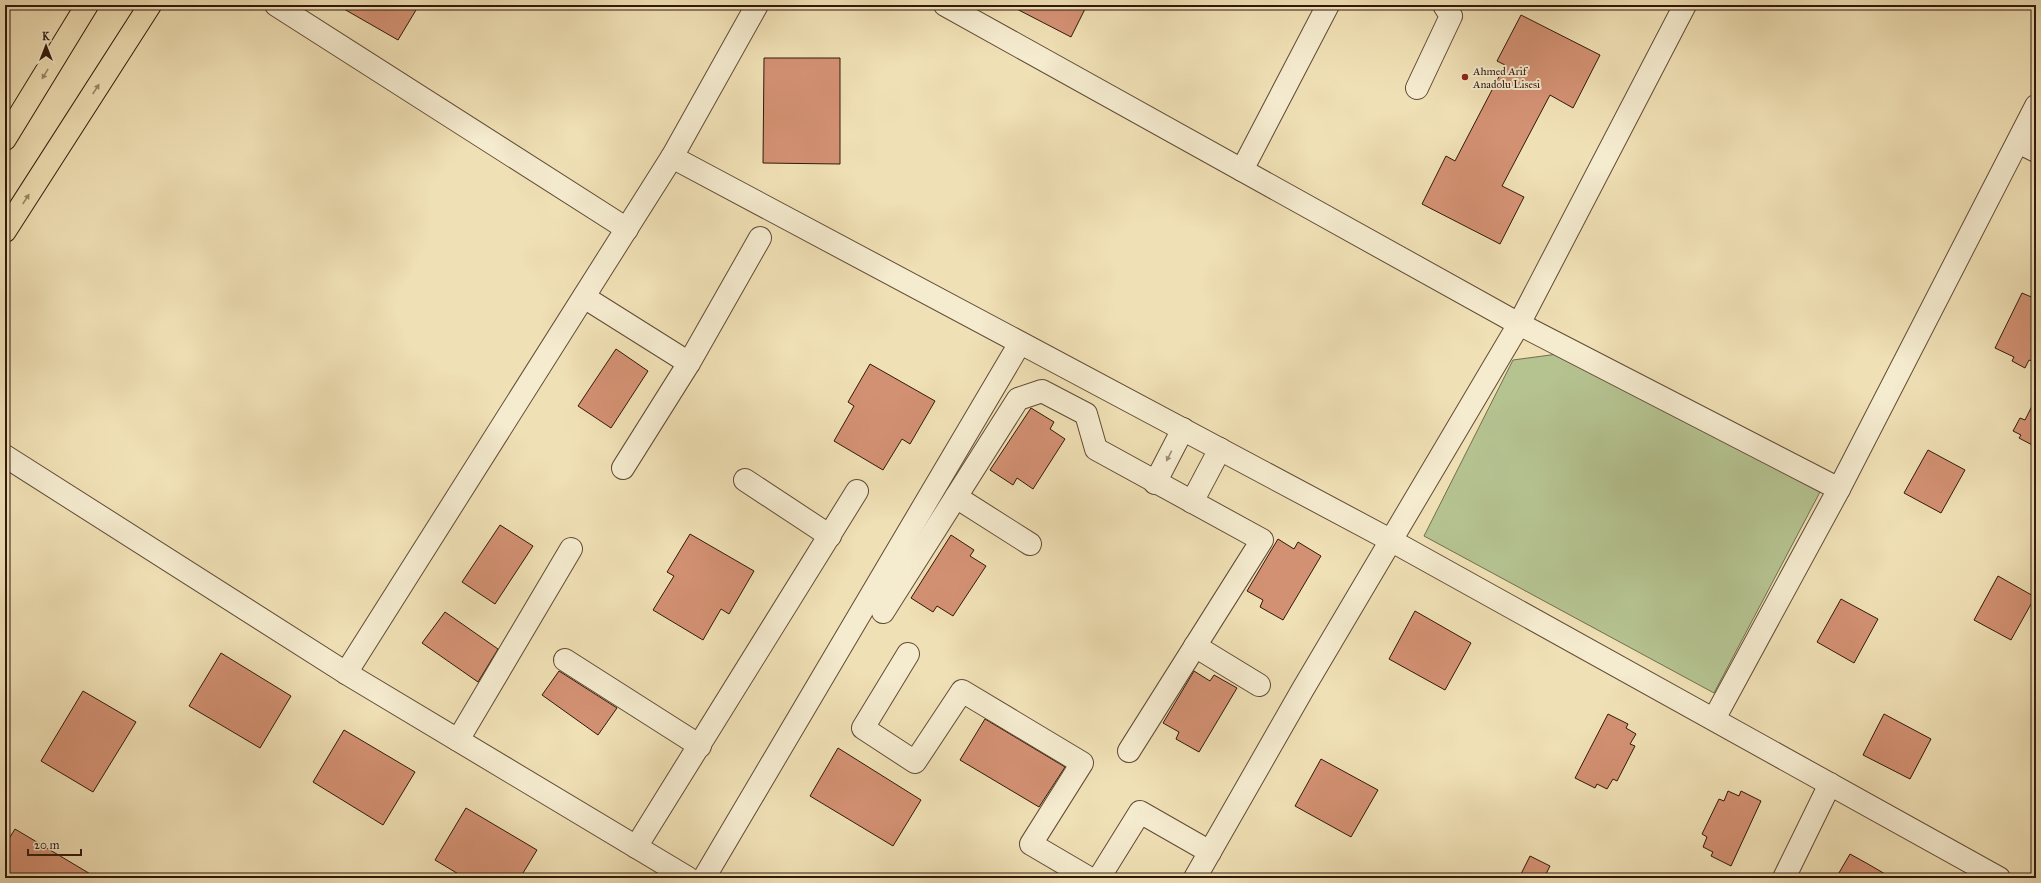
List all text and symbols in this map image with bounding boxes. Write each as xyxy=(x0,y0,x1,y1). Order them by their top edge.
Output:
north arrow xyxy=(26,26,66,66)
text: K xyxy=(42,30,51,43)
place label: Ahmed Arif Anadolu Lisesi xyxy=(1472,65,1540,91)
one-way arrow xyxy=(41,69,49,79)
marker: Ahmed Arif Anadolu Lisesi xyxy=(1460,72,1470,82)
one-way arrow xyxy=(92,84,100,94)
one-way arrow xyxy=(22,193,30,204)
one-way arrow xyxy=(1166,450,1172,462)
scale bar xyxy=(28,831,81,857)
text: 20 m xyxy=(34,838,60,852)

